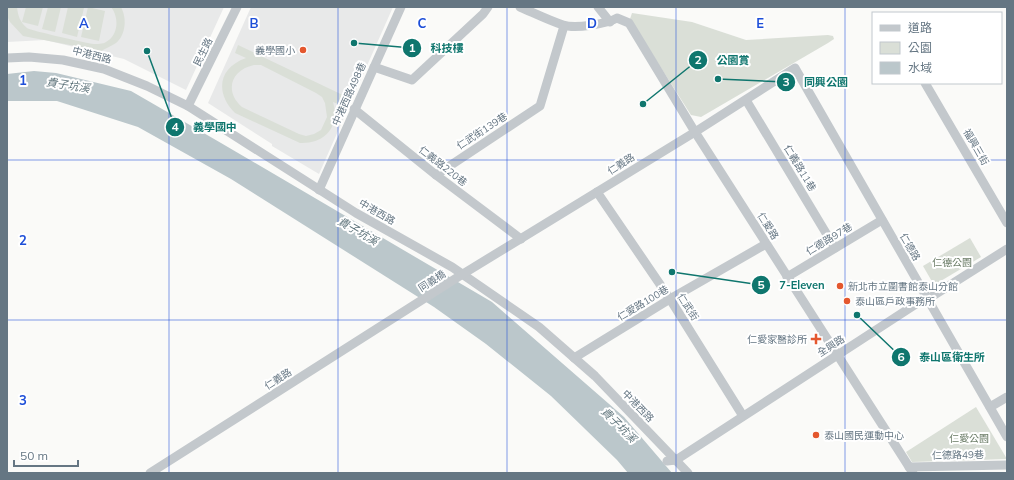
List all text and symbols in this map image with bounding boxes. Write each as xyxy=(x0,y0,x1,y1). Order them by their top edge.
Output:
legend xyxy=(872,12,1002,84)
text: A xyxy=(79,15,89,31)
text: B xyxy=(250,15,259,31)
text: C xyxy=(418,15,427,31)
text: D xyxy=(587,15,597,31)
text: E xyxy=(756,15,764,31)
text: 道路 xyxy=(908,20,932,35)
street label: 民生路 xyxy=(191,36,215,68)
callout: 科技樓 xyxy=(402,37,471,60)
text: 1 xyxy=(408,40,416,55)
text: 公園 xyxy=(908,40,932,55)
text: 科技樓 xyxy=(431,41,464,55)
street label: 中港西路 xyxy=(71,44,113,66)
place label: 義學國小 xyxy=(255,44,295,57)
marker: 義學國小 xyxy=(298,45,308,55)
callout: 公園賞 xyxy=(688,49,757,72)
text: 2 xyxy=(694,52,702,67)
text: 公園賞 xyxy=(717,53,750,67)
street label: 中港西路498巷 xyxy=(329,60,369,128)
text: 水域 xyxy=(908,60,932,75)
callout: 同興公園 xyxy=(776,71,856,94)
text: 1 xyxy=(19,72,27,88)
text: 3 xyxy=(782,74,790,89)
water label: 貴子坑溪 xyxy=(45,75,93,96)
text: 同興公園 xyxy=(804,75,848,89)
street label: 仁武街139巷 xyxy=(454,110,510,152)
callout: 義學國中 xyxy=(165,115,245,138)
text: 4 xyxy=(171,119,179,134)
text: 義學國中 xyxy=(193,120,237,134)
street label: 福興三街 xyxy=(960,126,992,168)
street label: 仁義路11巷 xyxy=(781,142,819,194)
street label: 仁義路220巷 xyxy=(416,143,470,189)
street label: 仁義路 xyxy=(605,151,637,177)
street label: 中港西路 xyxy=(356,196,398,228)
street label: 仁愛路 xyxy=(755,210,781,242)
water label: 貴子坑溪 xyxy=(335,214,382,249)
street label: 仁德路97巷 xyxy=(803,220,855,258)
street label: 仁德路 xyxy=(897,231,923,263)
text: 2 xyxy=(19,232,27,248)
park label: 仁德公園 xyxy=(932,256,972,269)
street label: 同義橋 xyxy=(416,267,448,295)
callout: 7-Eleven xyxy=(751,273,832,296)
text: 5 xyxy=(757,277,765,292)
text: 7-Eleven xyxy=(779,278,825,292)
place label: 新北市立圖書館泰山分館 xyxy=(848,280,958,293)
marker: 新北市立圖書館泰山分館 xyxy=(835,281,845,291)
street label: 仁愛路100巷 xyxy=(615,282,671,324)
street label: 仁武街 xyxy=(675,291,701,323)
place label: 泰山區戶政事務所 xyxy=(855,295,935,308)
marker: 泰山區戶政事務所 xyxy=(842,296,852,306)
street label: 全興路 xyxy=(815,332,847,360)
place label: 仁愛家醫診所 xyxy=(747,333,807,346)
marker: 仁愛家醫診所 xyxy=(810,333,822,345)
callout: 泰山區衛生所 xyxy=(891,346,993,369)
text: 6 xyxy=(897,349,905,364)
text: 泰山區衛生所 xyxy=(919,350,985,364)
street label: 仁義路 xyxy=(262,366,294,392)
street label: 中港西路 xyxy=(619,387,657,425)
text: 3 xyxy=(19,392,27,408)
water label: 貴子坑溪 xyxy=(598,404,641,447)
place label: 泰山國民運動中心 xyxy=(824,429,904,442)
marker: 泰山國民運動中心 xyxy=(811,430,821,440)
park label: 仁愛公園 xyxy=(949,432,989,445)
scale bar xyxy=(14,442,78,468)
text: 50 m xyxy=(20,448,48,463)
street label: 仁德路49巷 xyxy=(932,448,984,462)

